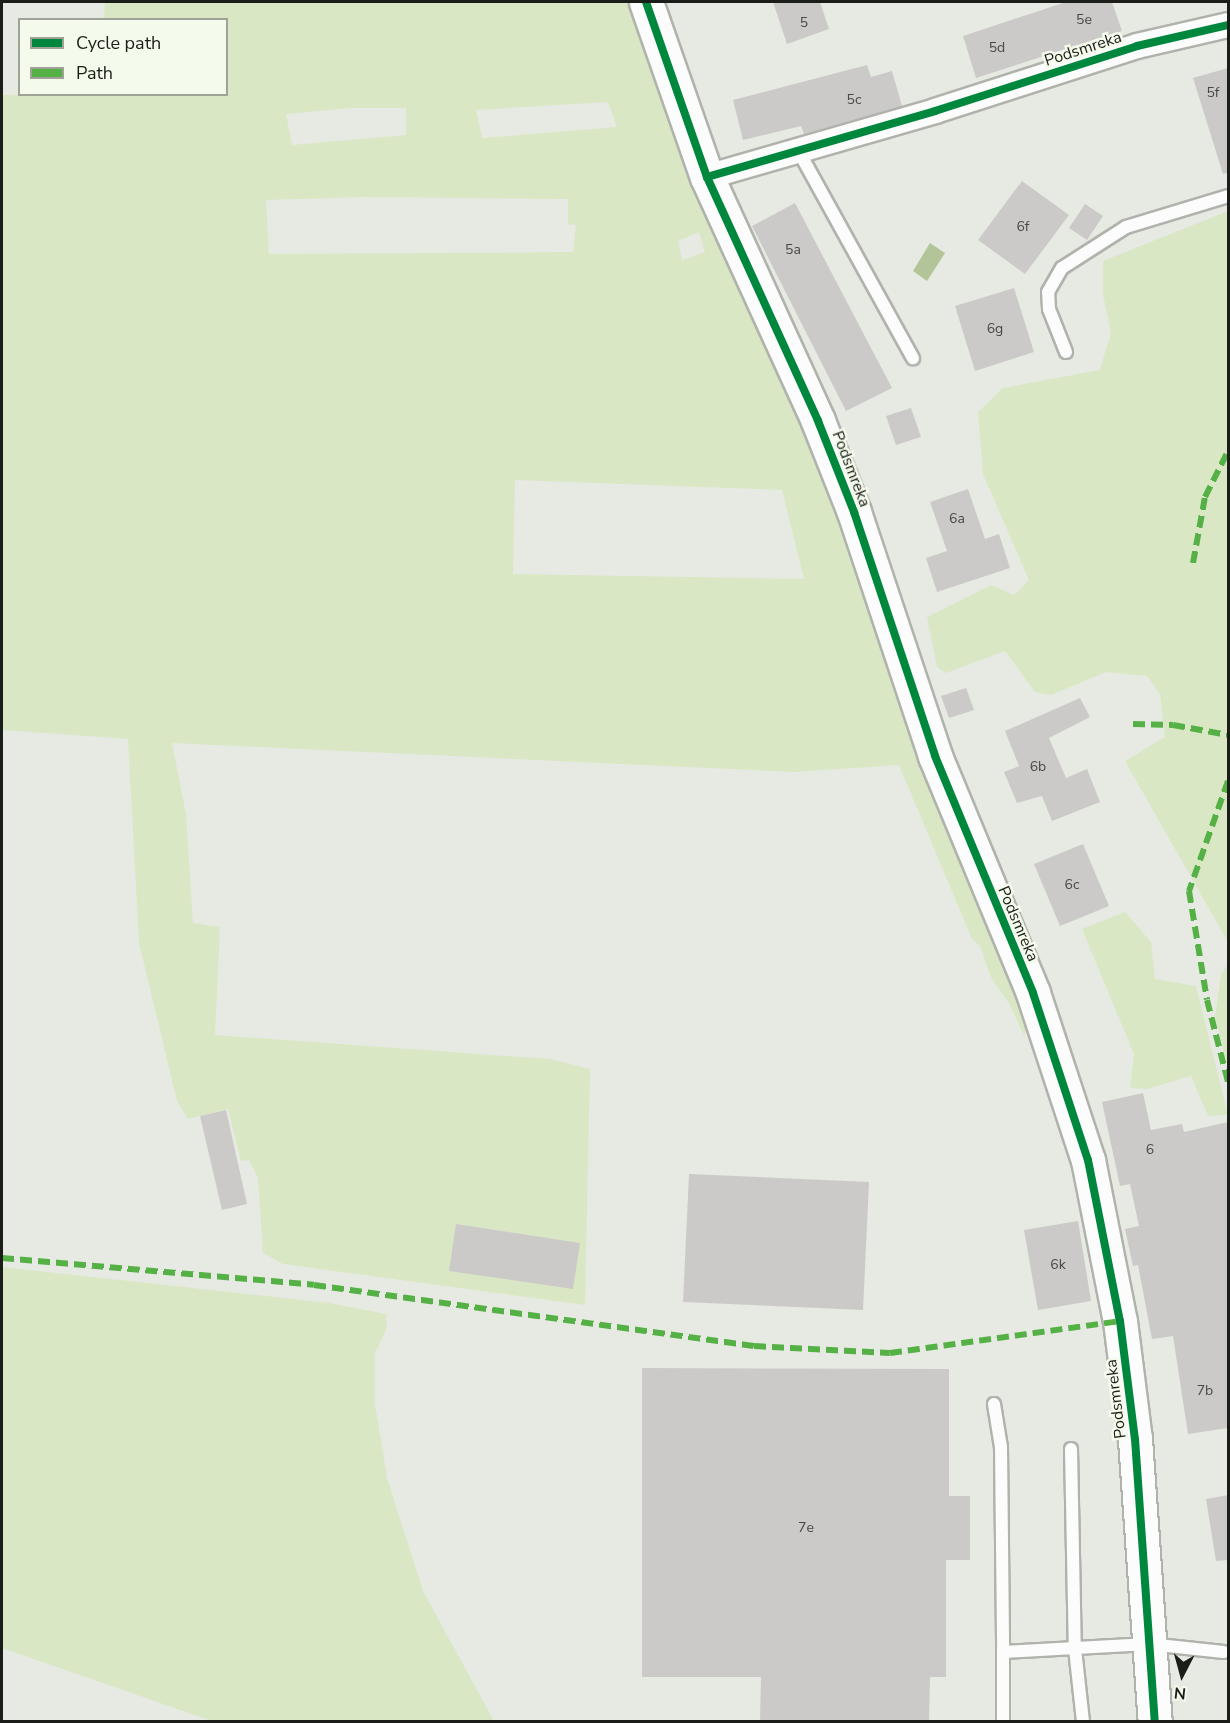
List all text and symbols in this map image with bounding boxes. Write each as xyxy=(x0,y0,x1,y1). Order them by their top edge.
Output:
house number: 5e xyxy=(1076,12,1092,28)
house number: 5 xyxy=(800,15,808,31)
legend xyxy=(18,18,228,96)
street label: Podsmreka xyxy=(1042,28,1124,70)
text: Cycle path xyxy=(76,31,161,55)
house number: 5d xyxy=(989,40,1005,56)
text: Path xyxy=(76,61,113,85)
house number: 5f xyxy=(1206,85,1220,101)
house number: 5c xyxy=(847,92,861,108)
house number: 6f xyxy=(1016,219,1030,235)
house number: 5a xyxy=(785,242,801,258)
house number: 6g xyxy=(987,321,1003,337)
street label: Podsmreka xyxy=(828,428,874,510)
house number: 6a xyxy=(949,511,965,527)
house number: 6b xyxy=(1030,759,1046,775)
house number: 6c xyxy=(1065,877,1079,893)
street label: Podsmreka xyxy=(994,883,1042,965)
house number: 6 xyxy=(1146,1142,1154,1158)
house number: 6k xyxy=(1050,1257,1066,1273)
street label: Podsmreka xyxy=(1102,1358,1130,1440)
house number: 7b xyxy=(1197,1383,1213,1399)
house number: 7e xyxy=(798,1520,814,1536)
north arrow xyxy=(1152,1645,1212,1705)
text: N xyxy=(1173,1681,1187,1704)

